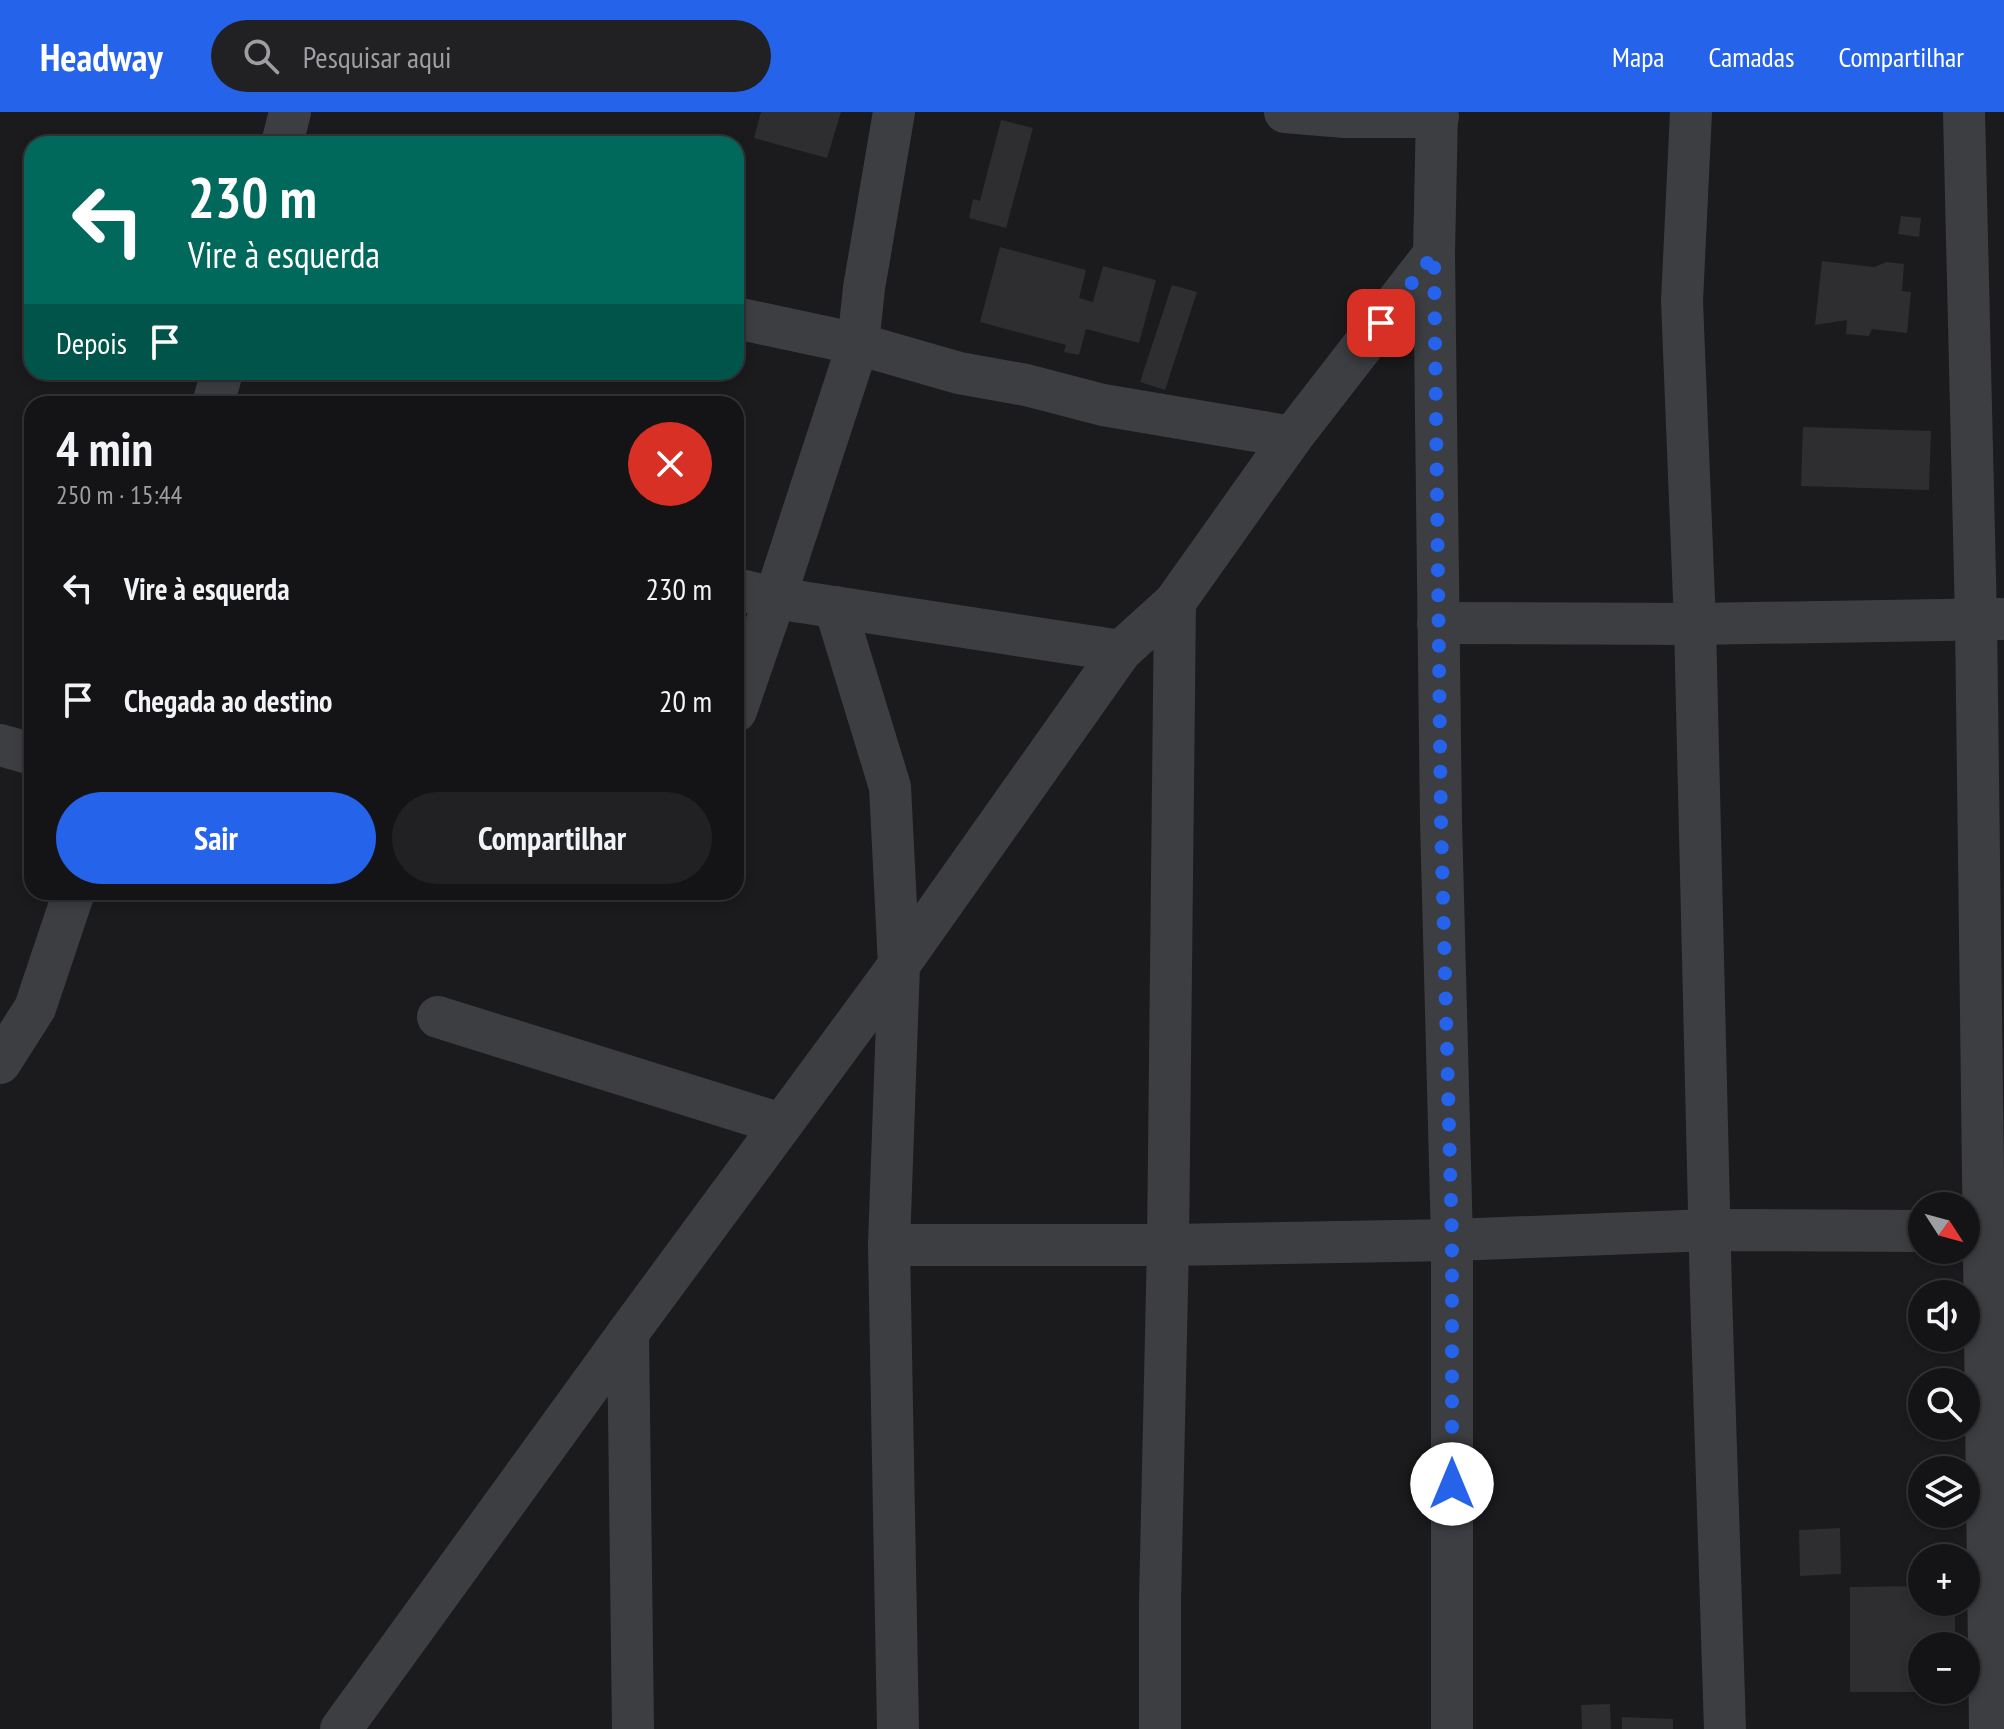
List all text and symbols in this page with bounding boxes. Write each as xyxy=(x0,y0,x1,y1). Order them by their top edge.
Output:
search box xyxy=(211,20,771,92)
text: Headway xyxy=(40,32,163,81)
icon: search xyxy=(239,34,283,78)
text: Pesquisar aqui xyxy=(303,37,452,76)
text: Mapa xyxy=(1612,38,1665,75)
text: Camadas xyxy=(1709,38,1794,75)
text: Compartilhar xyxy=(1838,38,1964,75)
text: 230 m xyxy=(188,161,317,233)
icon: left xyxy=(56,168,160,272)
text: Vire à esquerda xyxy=(188,231,380,278)
pin xyxy=(1347,289,1415,357)
icon: arrive xyxy=(1359,301,1403,345)
icon: arrive xyxy=(143,320,187,364)
text: Depois xyxy=(56,323,127,362)
text: 4 min xyxy=(56,417,153,479)
button: close xyxy=(628,422,712,506)
text: 250 m · 15:44 xyxy=(56,478,182,511)
icon: left xyxy=(56,566,100,610)
text: Vire à esquerda xyxy=(124,569,290,608)
text: 230 m xyxy=(646,569,712,608)
icon: arrive xyxy=(56,678,100,722)
text: Chegada ao destino xyxy=(124,681,332,720)
text: 20 m xyxy=(659,681,712,720)
button: Sair xyxy=(56,792,376,884)
button: Compartilhar xyxy=(392,792,712,884)
north arrow xyxy=(1908,1192,1980,1264)
map controls xyxy=(1908,1192,1980,1704)
button: sound xyxy=(1908,1280,1980,1352)
button: search xyxy=(1908,1368,1980,1440)
position arrow xyxy=(1410,1442,1494,1526)
button: layers xyxy=(1908,1456,1980,1528)
button: + xyxy=(1908,1544,1980,1616)
button: − xyxy=(1908,1632,1980,1704)

